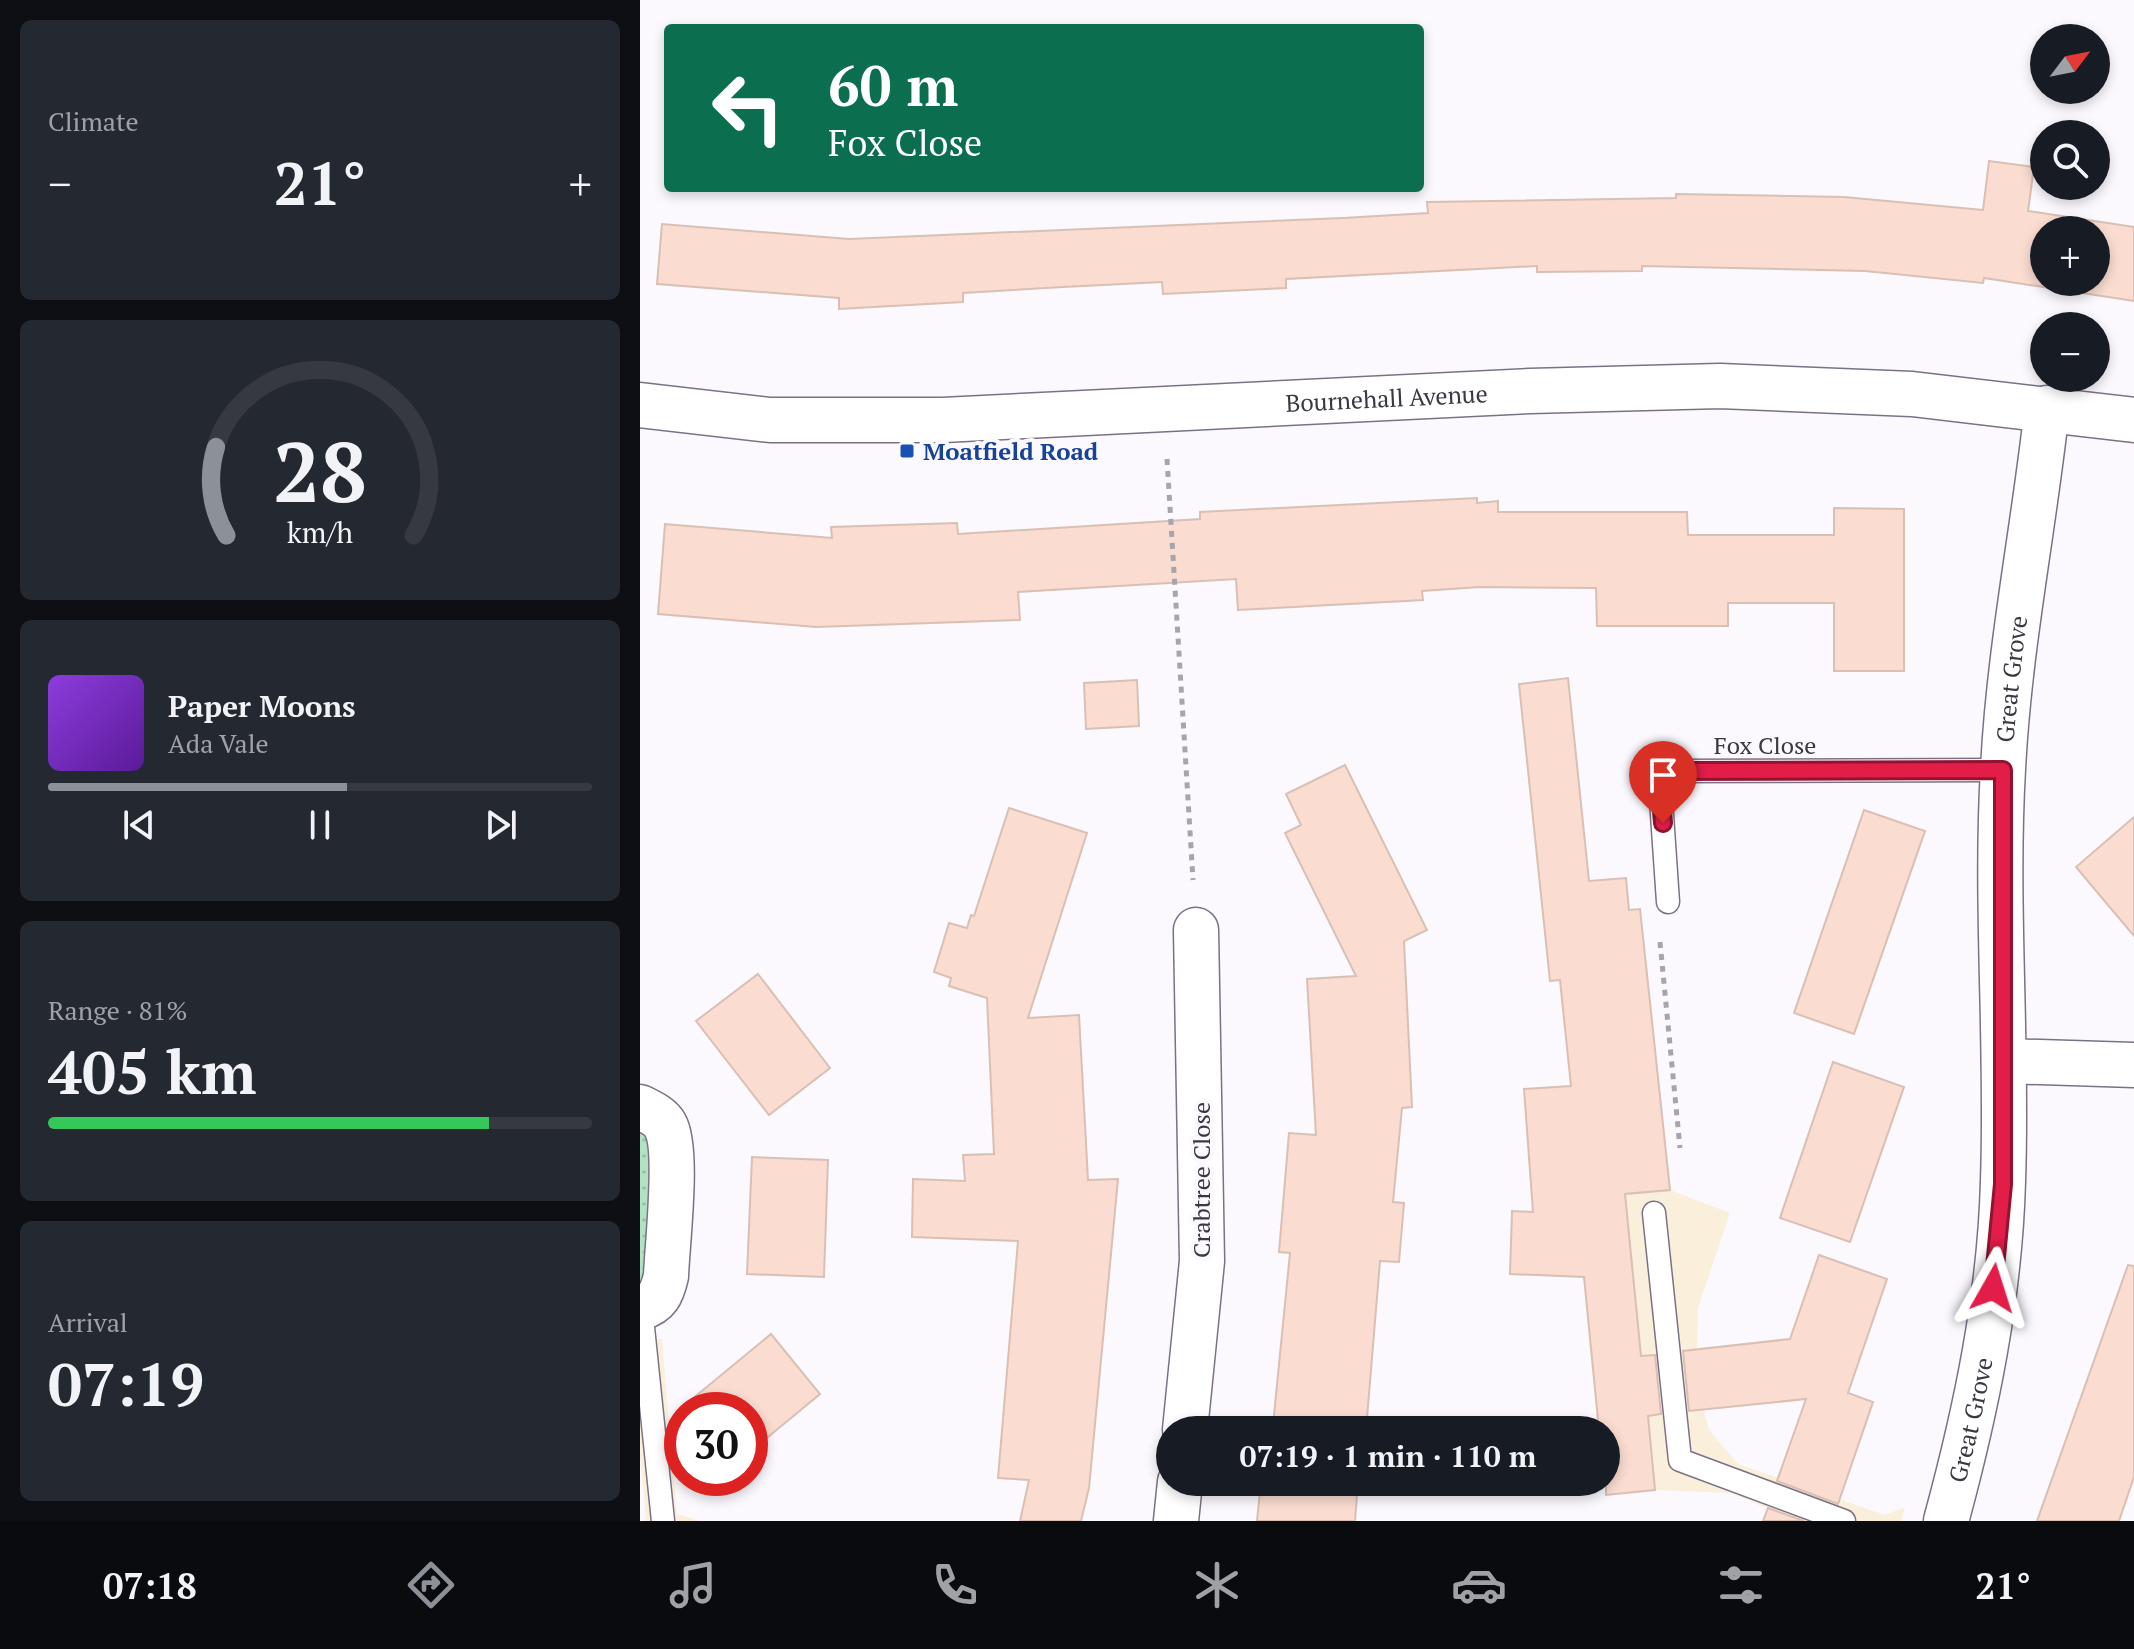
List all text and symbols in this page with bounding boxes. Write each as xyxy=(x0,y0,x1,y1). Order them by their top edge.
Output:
north arrow xyxy=(2030,24,2110,104)
map controls xyxy=(2030,24,2110,392)
text: 60 m xyxy=(828,48,958,122)
icon: left xyxy=(696,56,800,160)
text: Climate xyxy=(48,104,139,138)
text: Fox Close xyxy=(828,119,982,166)
button: search xyxy=(2030,120,2110,200)
text: 21° xyxy=(274,143,366,222)
text: − xyxy=(48,154,71,213)
text: + xyxy=(569,154,592,213)
button: + xyxy=(2030,216,2110,296)
button: − xyxy=(2030,312,2110,392)
street label: Bournehall Avenue xyxy=(1285,377,1488,419)
text: 28 xyxy=(273,416,367,526)
place label: Moatfield Road xyxy=(923,435,1099,467)
marker: Moatfield Road xyxy=(898,442,916,460)
text: km/h xyxy=(287,513,353,551)
street label: Great Grove xyxy=(1989,614,2034,743)
text: Paper Moons xyxy=(168,686,356,726)
text: Ada Vale xyxy=(168,726,269,760)
street label: Fox Close xyxy=(1714,729,1816,761)
pin xyxy=(1629,741,1697,823)
icon: arrive xyxy=(1641,753,1685,797)
icon: previous xyxy=(117,803,161,847)
icon: pause xyxy=(298,803,342,847)
icon: next xyxy=(479,803,523,847)
text: Range · 81% xyxy=(48,993,187,1027)
text: 405 km xyxy=(48,1032,256,1111)
street label: Crabtree Close xyxy=(1185,1102,1217,1258)
position arrow xyxy=(1951,1246,2035,1330)
text: Arrival xyxy=(48,1305,128,1339)
text: 07:19 xyxy=(48,1344,204,1423)
street label: Great Grove xyxy=(1941,1355,1999,1486)
speed limit sign: 30 xyxy=(664,1392,768,1496)
text: 07:19 · 1 min · 110 m xyxy=(1240,1436,1536,1476)
icon: directions xyxy=(403,1557,459,1613)
icon: music xyxy=(665,1557,721,1613)
icon: phone xyxy=(927,1557,983,1613)
icon: climate xyxy=(1189,1557,1245,1613)
icon: car xyxy=(1451,1557,1507,1613)
icon: filters xyxy=(1713,1557,1769,1613)
text: 07:18 xyxy=(103,1562,197,1609)
text: 21° xyxy=(1975,1562,2031,1609)

